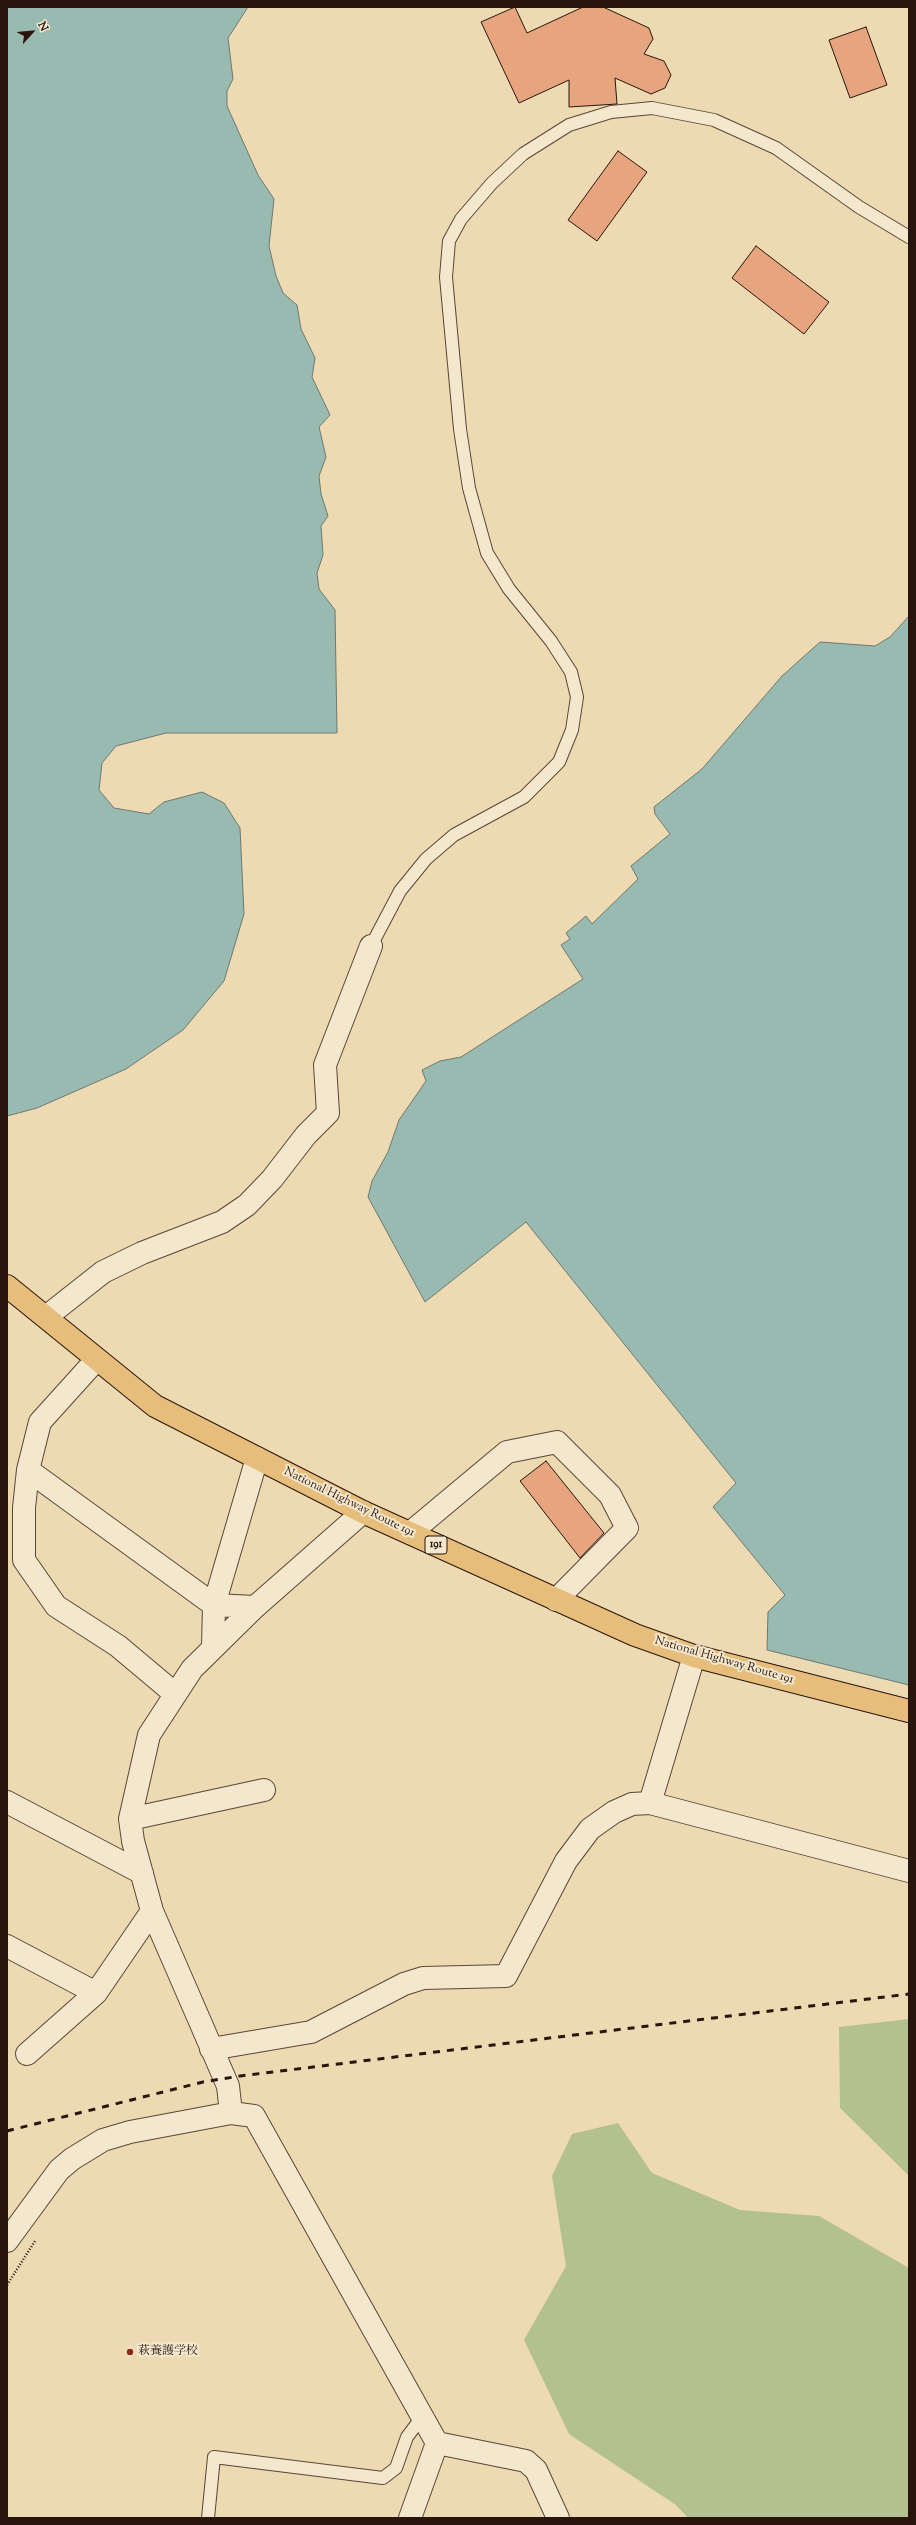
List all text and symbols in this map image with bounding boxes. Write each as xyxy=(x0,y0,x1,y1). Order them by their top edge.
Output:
north arrow xyxy=(12,12,52,52)
text: N xyxy=(34,19,52,34)
street label: National Highway Route 191 xyxy=(281,1465,417,1541)
road number: 191 xyxy=(425,1536,447,1554)
street label: National Highway Route 191 xyxy=(653,1634,795,1688)
place label: 萩養護学校 xyxy=(138,2345,198,2359)
marker: 萩養護学校 xyxy=(125,2347,135,2357)

